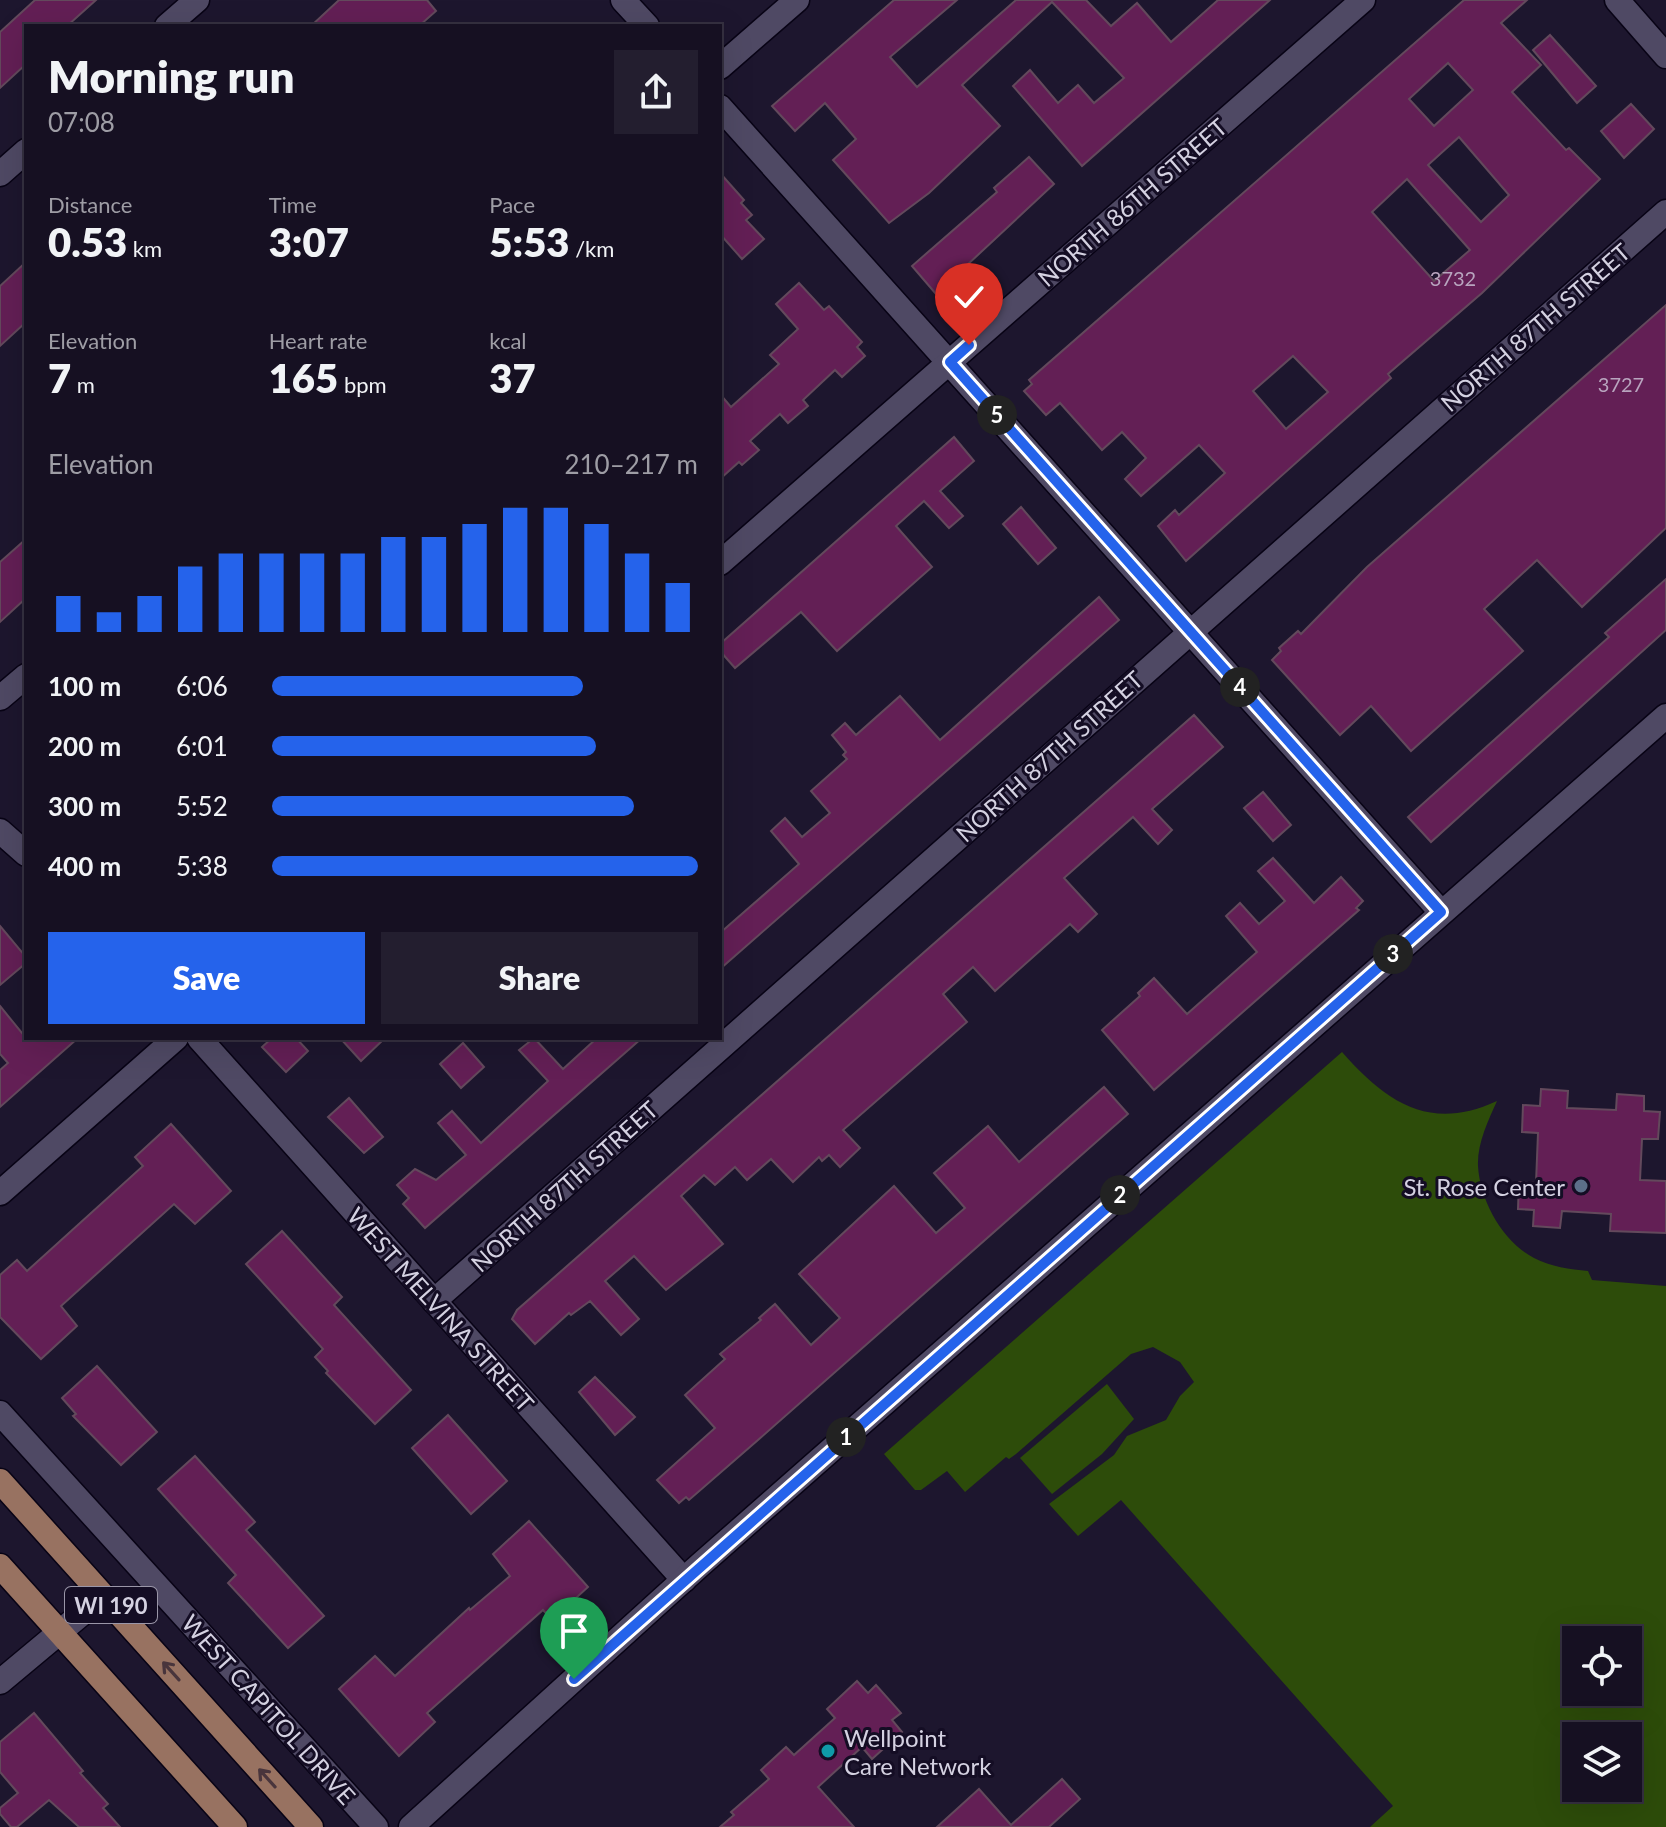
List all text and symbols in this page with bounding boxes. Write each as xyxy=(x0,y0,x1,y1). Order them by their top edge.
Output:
text: Morning run xyxy=(48,50,295,102)
button: share xyxy=(614,50,698,134)
text: 07:08 xyxy=(48,106,115,138)
street label: NORTH 86TH STREET xyxy=(1031,112,1233,292)
text: Distance xyxy=(48,191,132,218)
text: Time xyxy=(269,191,317,218)
text: Pace xyxy=(489,191,535,218)
text: 0.53 xyxy=(48,218,127,266)
text: 3:07 xyxy=(269,218,349,266)
text: 5:53 xyxy=(489,218,570,266)
text: km xyxy=(127,235,162,262)
text: /km xyxy=(570,235,614,262)
street label: NORTH 87TH STREET xyxy=(1434,237,1636,417)
pin xyxy=(935,263,1003,345)
house number: 3732 xyxy=(1430,266,1476,290)
icon: check xyxy=(947,275,991,319)
text: Elevation xyxy=(48,327,137,354)
text: Heart rate xyxy=(269,327,367,354)
text: kcal xyxy=(489,327,527,354)
text: 7 xyxy=(48,354,71,402)
text: 165 xyxy=(269,354,338,402)
text: 37 xyxy=(489,354,536,402)
text: m xyxy=(71,371,95,398)
text: bpm xyxy=(338,371,387,398)
house number: 3727 xyxy=(1598,372,1644,396)
pin: 5 xyxy=(977,395,1017,435)
text: 5 xyxy=(991,401,1003,428)
text: Elevation xyxy=(48,448,154,480)
text: 210–217 m xyxy=(564,448,698,480)
street label: NORTH 87TH STREET xyxy=(950,665,1148,847)
pin: 4 xyxy=(1220,667,1260,707)
text: 100 m xyxy=(48,670,121,702)
text: 6:06 xyxy=(176,670,228,702)
text: 4 xyxy=(1234,673,1246,700)
text: 200 m xyxy=(48,730,121,762)
text: 6:01 xyxy=(176,730,228,762)
text: 300 m xyxy=(48,790,121,822)
text: 5:52 xyxy=(176,790,228,822)
text: 400 m xyxy=(48,850,121,882)
text: 5:38 xyxy=(176,850,228,882)
button: Save xyxy=(48,932,365,1024)
button: Share xyxy=(381,932,698,1024)
pin: 3 xyxy=(1373,934,1413,974)
text: 3 xyxy=(1387,940,1399,967)
street label: NORTH 87TH STREET xyxy=(465,1095,663,1277)
place label: St. Rose Center xyxy=(1403,1172,1565,1201)
pin: 2 xyxy=(1100,1175,1140,1215)
marker: St. Rose Center xyxy=(1572,1177,1590,1195)
text: 2 xyxy=(1114,1181,1126,1208)
street label: WEST MELVINA STREET xyxy=(342,1201,540,1417)
pin: 1 xyxy=(826,1417,866,1457)
text: 1 xyxy=(840,1423,852,1450)
road number: WI 190 xyxy=(65,1587,157,1623)
pin xyxy=(540,1597,608,1679)
street label: WEST CAPITOL DRIVE xyxy=(176,1608,362,1810)
icon: arrive xyxy=(552,1609,596,1653)
map controls xyxy=(1562,1626,1642,1802)
button: locate xyxy=(1562,1626,1642,1706)
one-way arrow xyxy=(162,1661,180,1681)
button: layers xyxy=(1562,1722,1642,1802)
place label: Wellpoint Care Network xyxy=(844,1723,992,1780)
marker: Wellpoint Care Network xyxy=(819,1742,837,1760)
one-way arrow xyxy=(259,1768,277,1788)

